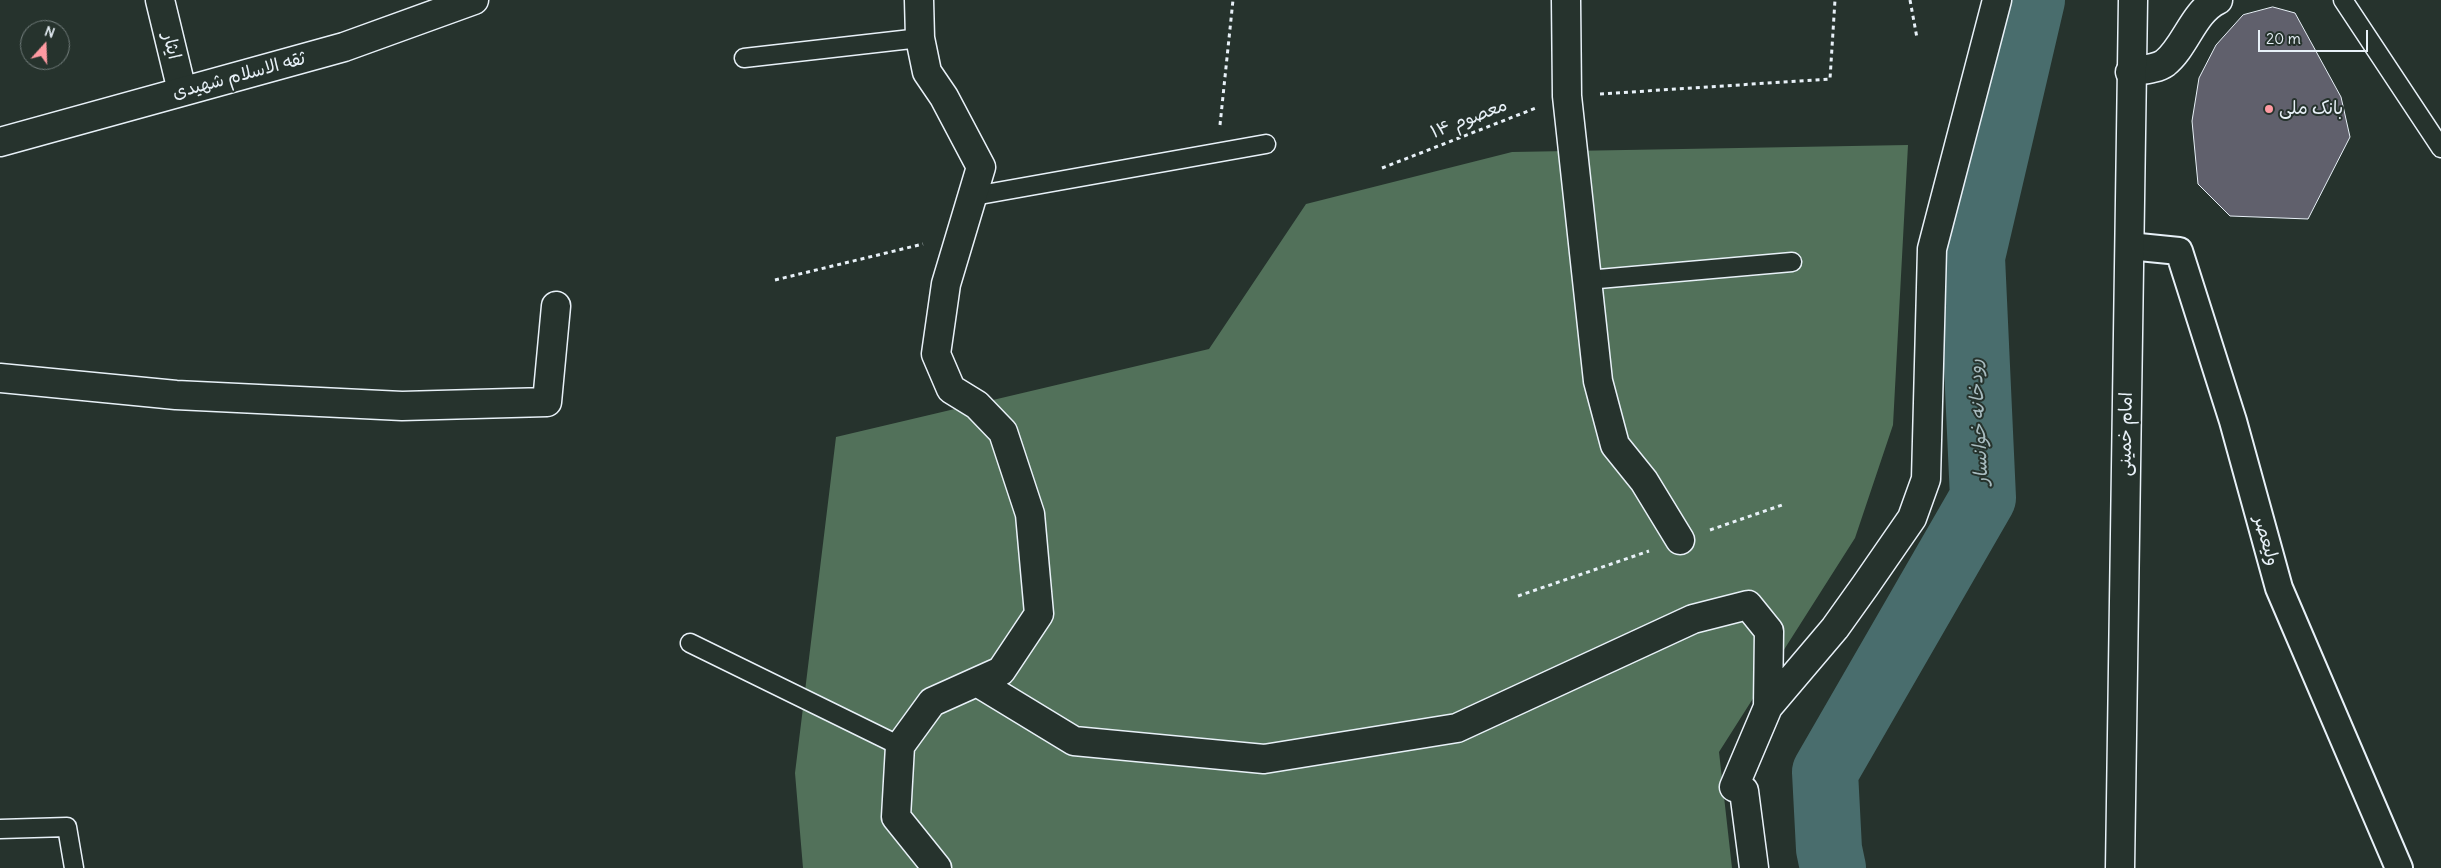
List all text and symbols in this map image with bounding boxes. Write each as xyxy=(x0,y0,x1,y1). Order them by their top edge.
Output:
north arrow xyxy=(20,20,70,70)
scale bar xyxy=(2261,20,2371,52)
text: N xyxy=(42,22,57,42)
text: 20 m xyxy=(2266,29,2301,48)
street label: ایثار xyxy=(157,30,185,62)
street label: ثقه الاسلام شهیدی xyxy=(170,48,308,104)
street label: ۱۴ معصوم xyxy=(1428,94,1510,144)
place label: بانک ملی xyxy=(2279,98,2343,120)
marker: بانک ملی xyxy=(2263,103,2275,115)
water label: رودخانه خوانسار xyxy=(1964,358,1994,486)
street label: امام خمینی xyxy=(2114,392,2138,476)
street label: ولیعصر xyxy=(2249,514,2283,568)

